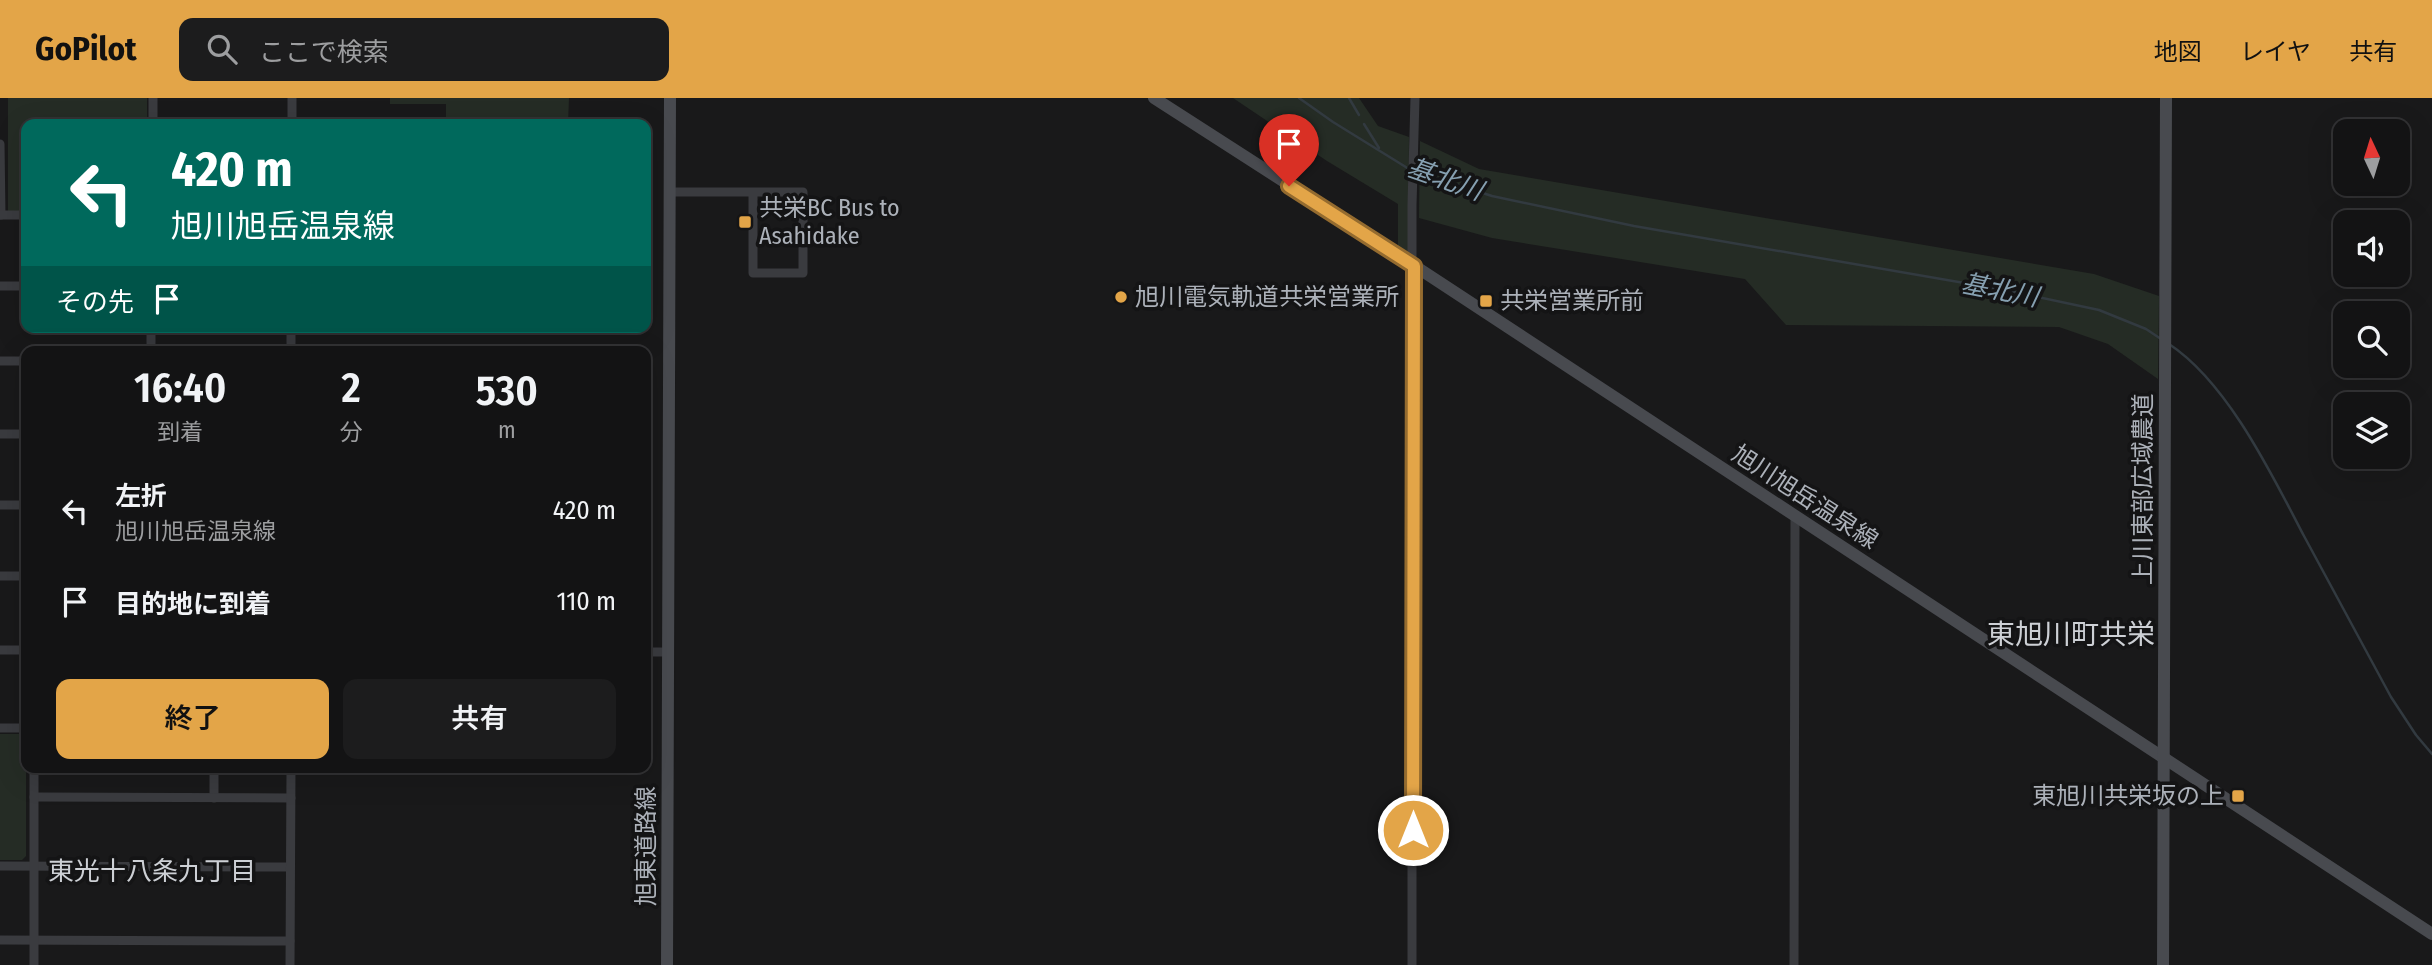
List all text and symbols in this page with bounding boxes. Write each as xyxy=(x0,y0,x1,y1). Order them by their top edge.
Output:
search box xyxy=(179,18,669,81)
text: GoPilot xyxy=(35,29,137,69)
icon: search xyxy=(203,30,241,68)
text: ここで検索 xyxy=(259,37,389,68)
text: 地図 xyxy=(2154,38,2202,66)
text: レイヤ xyxy=(2240,38,2311,66)
text: 共有 xyxy=(2349,38,2397,66)
pin xyxy=(1259,114,1319,186)
north arrow xyxy=(2333,119,2410,196)
map controls xyxy=(2333,119,2410,469)
icon: arrive xyxy=(1270,125,1308,163)
text: 420 m xyxy=(171,140,293,199)
icon: left xyxy=(56,147,147,238)
water label: 基北川 xyxy=(1403,152,1490,208)
place label: 共栄BC Bus to Asahidake xyxy=(759,194,900,250)
text: 旭川旭岳温泉線 xyxy=(171,207,395,245)
button: sound xyxy=(2333,210,2410,287)
marker: 共栄BC Bus to Asahidake xyxy=(737,214,753,230)
water label: 基北川 xyxy=(1959,268,2044,314)
icon: arrive xyxy=(148,280,186,318)
place label: 旭川電気軌道共栄営業所 xyxy=(1135,283,1399,311)
text: その先 xyxy=(56,287,134,318)
place label: 共栄営業所前 xyxy=(1500,287,1644,315)
marker: 旭川電気軌道共栄営業所 xyxy=(1113,289,1129,305)
marker: 共栄営業所前 xyxy=(1478,293,1494,309)
button: search xyxy=(2333,301,2410,378)
text: 16:40 xyxy=(134,363,226,413)
text: 2 xyxy=(341,363,361,413)
text: 530 xyxy=(476,366,538,416)
button: layers xyxy=(2333,392,2410,469)
street label: 上川東部広域農道 xyxy=(2129,393,2157,585)
text: m xyxy=(498,416,516,444)
text: 到着 xyxy=(157,418,203,446)
text: 分 xyxy=(340,418,363,446)
street label: 旭川旭岳温泉線 xyxy=(1727,440,1883,554)
text: 左折 xyxy=(115,481,167,512)
icon: left xyxy=(56,492,94,530)
text: 420 m xyxy=(553,495,616,526)
text: 旭川旭岳温泉線 xyxy=(115,517,276,545)
icon: arrive xyxy=(56,583,94,621)
text: 110 m xyxy=(556,586,616,617)
text: 目的地に到着 xyxy=(115,589,271,620)
district label: 東旭川町共栄 xyxy=(1987,618,2155,651)
button: 終了 xyxy=(56,679,329,759)
button: 共有 xyxy=(343,679,616,759)
place label: 東旭川共栄坂の上 xyxy=(2032,782,2224,810)
street label: 旭東道路線 xyxy=(632,786,660,906)
marker: 東旭川共栄坂の上 xyxy=(2230,788,2246,804)
position arrow xyxy=(1376,793,1450,867)
district label: 東光十八条九丁目 xyxy=(48,856,256,887)

